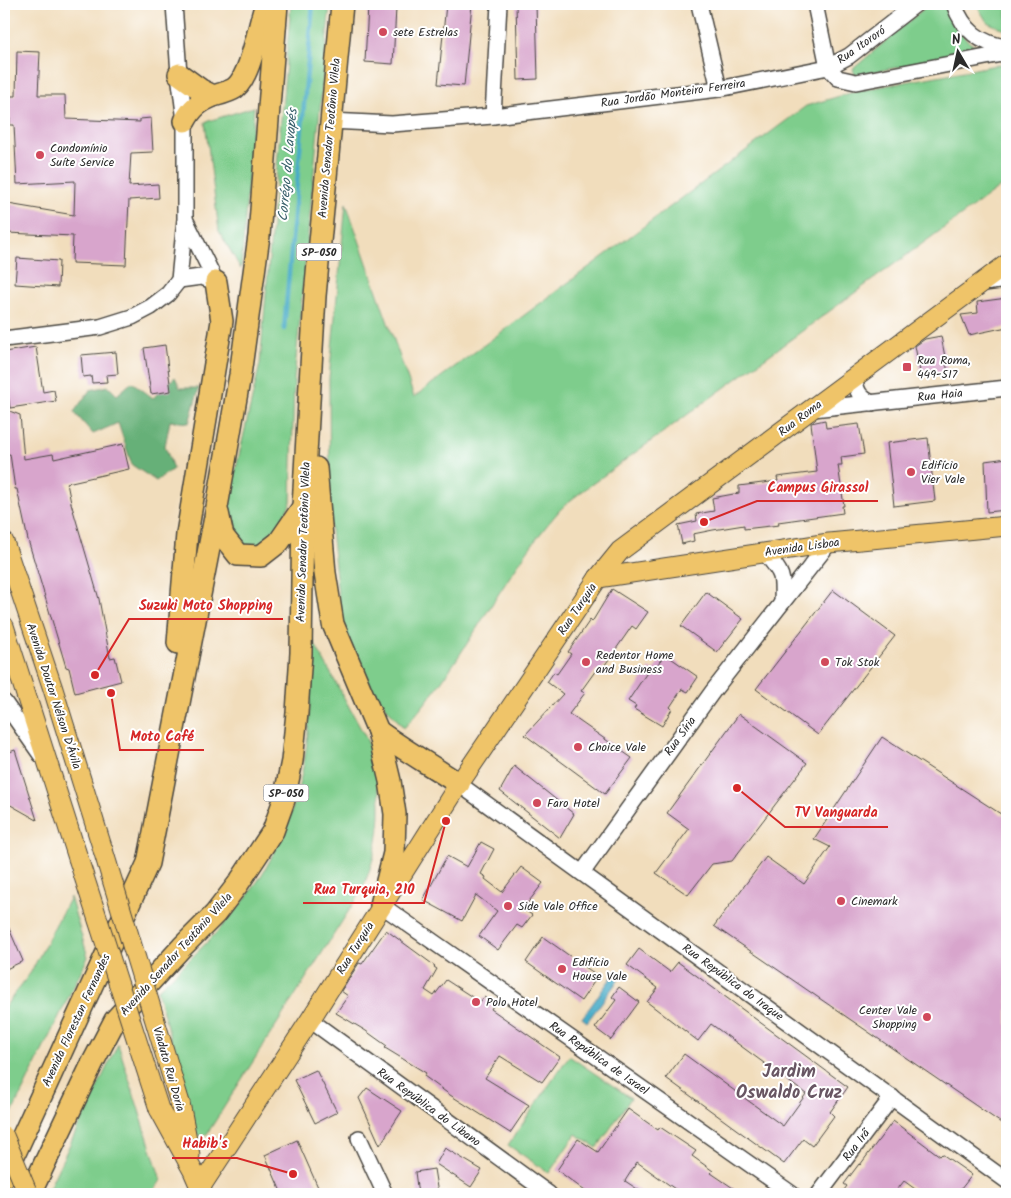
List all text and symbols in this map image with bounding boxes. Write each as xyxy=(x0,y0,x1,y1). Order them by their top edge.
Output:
street label: Rua Itororó xyxy=(833,21,890,69)
place label: sete Estrelas xyxy=(393,23,458,42)
marker: sete Estrelas xyxy=(377,26,389,38)
north arrow xyxy=(934,28,984,78)
text: N xyxy=(950,29,962,52)
street label: Avenida Senador Teotônio Vilela xyxy=(313,57,346,219)
street label: Rua Jordão Monteiro Ferreira xyxy=(599,74,747,113)
water label: Corrégo do Lavapés xyxy=(272,106,304,222)
place label: Condomínio Suíte Service xyxy=(50,139,115,172)
marker: Condomínio Suíte Service xyxy=(34,149,46,161)
road number: SP-050 xyxy=(296,243,342,260)
place label: Rua Roma, 449-517 xyxy=(917,351,971,384)
marker: Rua Roma, 449-517 xyxy=(901,361,913,373)
street label: Rua Haia xyxy=(916,384,964,407)
street label: Rua Roma xyxy=(774,395,827,441)
place label: Edifício Vier Vale xyxy=(921,456,965,489)
street label: Avenida Senador Teotônio Vilela xyxy=(291,461,316,623)
marker: Edifício Vier Vale xyxy=(905,466,917,478)
callout: Campus Girassol xyxy=(757,472,878,501)
text: Campus Girassol xyxy=(768,477,869,499)
street label: Avenida Lisboa xyxy=(763,533,841,562)
street label: Rua Turquia xyxy=(553,579,602,639)
callout: Suzuki Moto Shopping xyxy=(129,590,283,619)
text: Suzuki Moto Shopping xyxy=(139,595,273,617)
street label: Avenida Doutor Nélson D'Ávila xyxy=(21,621,86,772)
place label: Redentor Home and Business xyxy=(596,646,674,679)
place label: Tok Stok xyxy=(835,653,880,672)
marker: Redentor Home and Business xyxy=(580,656,592,668)
marker: Tok Stok xyxy=(819,656,831,668)
street label: Rua Síria xyxy=(660,712,702,760)
callout: Moto Café xyxy=(120,721,204,750)
text: Moto Café xyxy=(130,726,194,748)
place label: Choice Vale xyxy=(588,738,646,757)
marker: Choice Vale xyxy=(572,741,584,753)
road number: SP-050 xyxy=(264,784,308,801)
place label: Faro Hotel xyxy=(547,794,600,813)
marker: Faro Hotel xyxy=(531,797,543,809)
callout: TV Vanguarda xyxy=(785,798,888,827)
text: TV Vanguarda xyxy=(794,802,878,824)
callout: Rua Turquia, 210 xyxy=(303,874,424,903)
text: Rua Turquia, 210 xyxy=(314,879,415,901)
street label: Avenida Senador Teotônio Vilela xyxy=(116,888,237,1020)
place label: Cinemark xyxy=(851,892,898,911)
marker: Cinemark xyxy=(835,895,847,907)
place label: Side Vale Office xyxy=(518,897,598,916)
marker: Side Vale Office xyxy=(502,900,514,912)
street label: Rua Turquia xyxy=(332,918,379,978)
street label: Rua República do Iraque xyxy=(678,939,788,1026)
street label: Avenida Florestan Fernandes xyxy=(37,951,116,1090)
place label: Edifício House Vale xyxy=(572,953,628,986)
marker: Edifício House Vale xyxy=(556,963,568,975)
place label: Polo Hotel xyxy=(486,993,538,1012)
marker: Polo Hotel xyxy=(470,996,482,1008)
place label: Center Vale Shopping xyxy=(859,1001,918,1034)
marker: Center Vale Shopping xyxy=(921,1011,933,1023)
street label: Rua República de Israel xyxy=(545,1017,653,1100)
street label: Viaduto Rui Doria xyxy=(147,1024,190,1114)
district label: Jardim Oswaldo Cruz xyxy=(736,1058,842,1108)
street label: Rua República do Libano xyxy=(373,1063,485,1152)
street label: Rua Irã xyxy=(838,1124,876,1166)
callout: Habib's xyxy=(172,1129,237,1158)
text: Habib's xyxy=(182,1133,228,1155)

